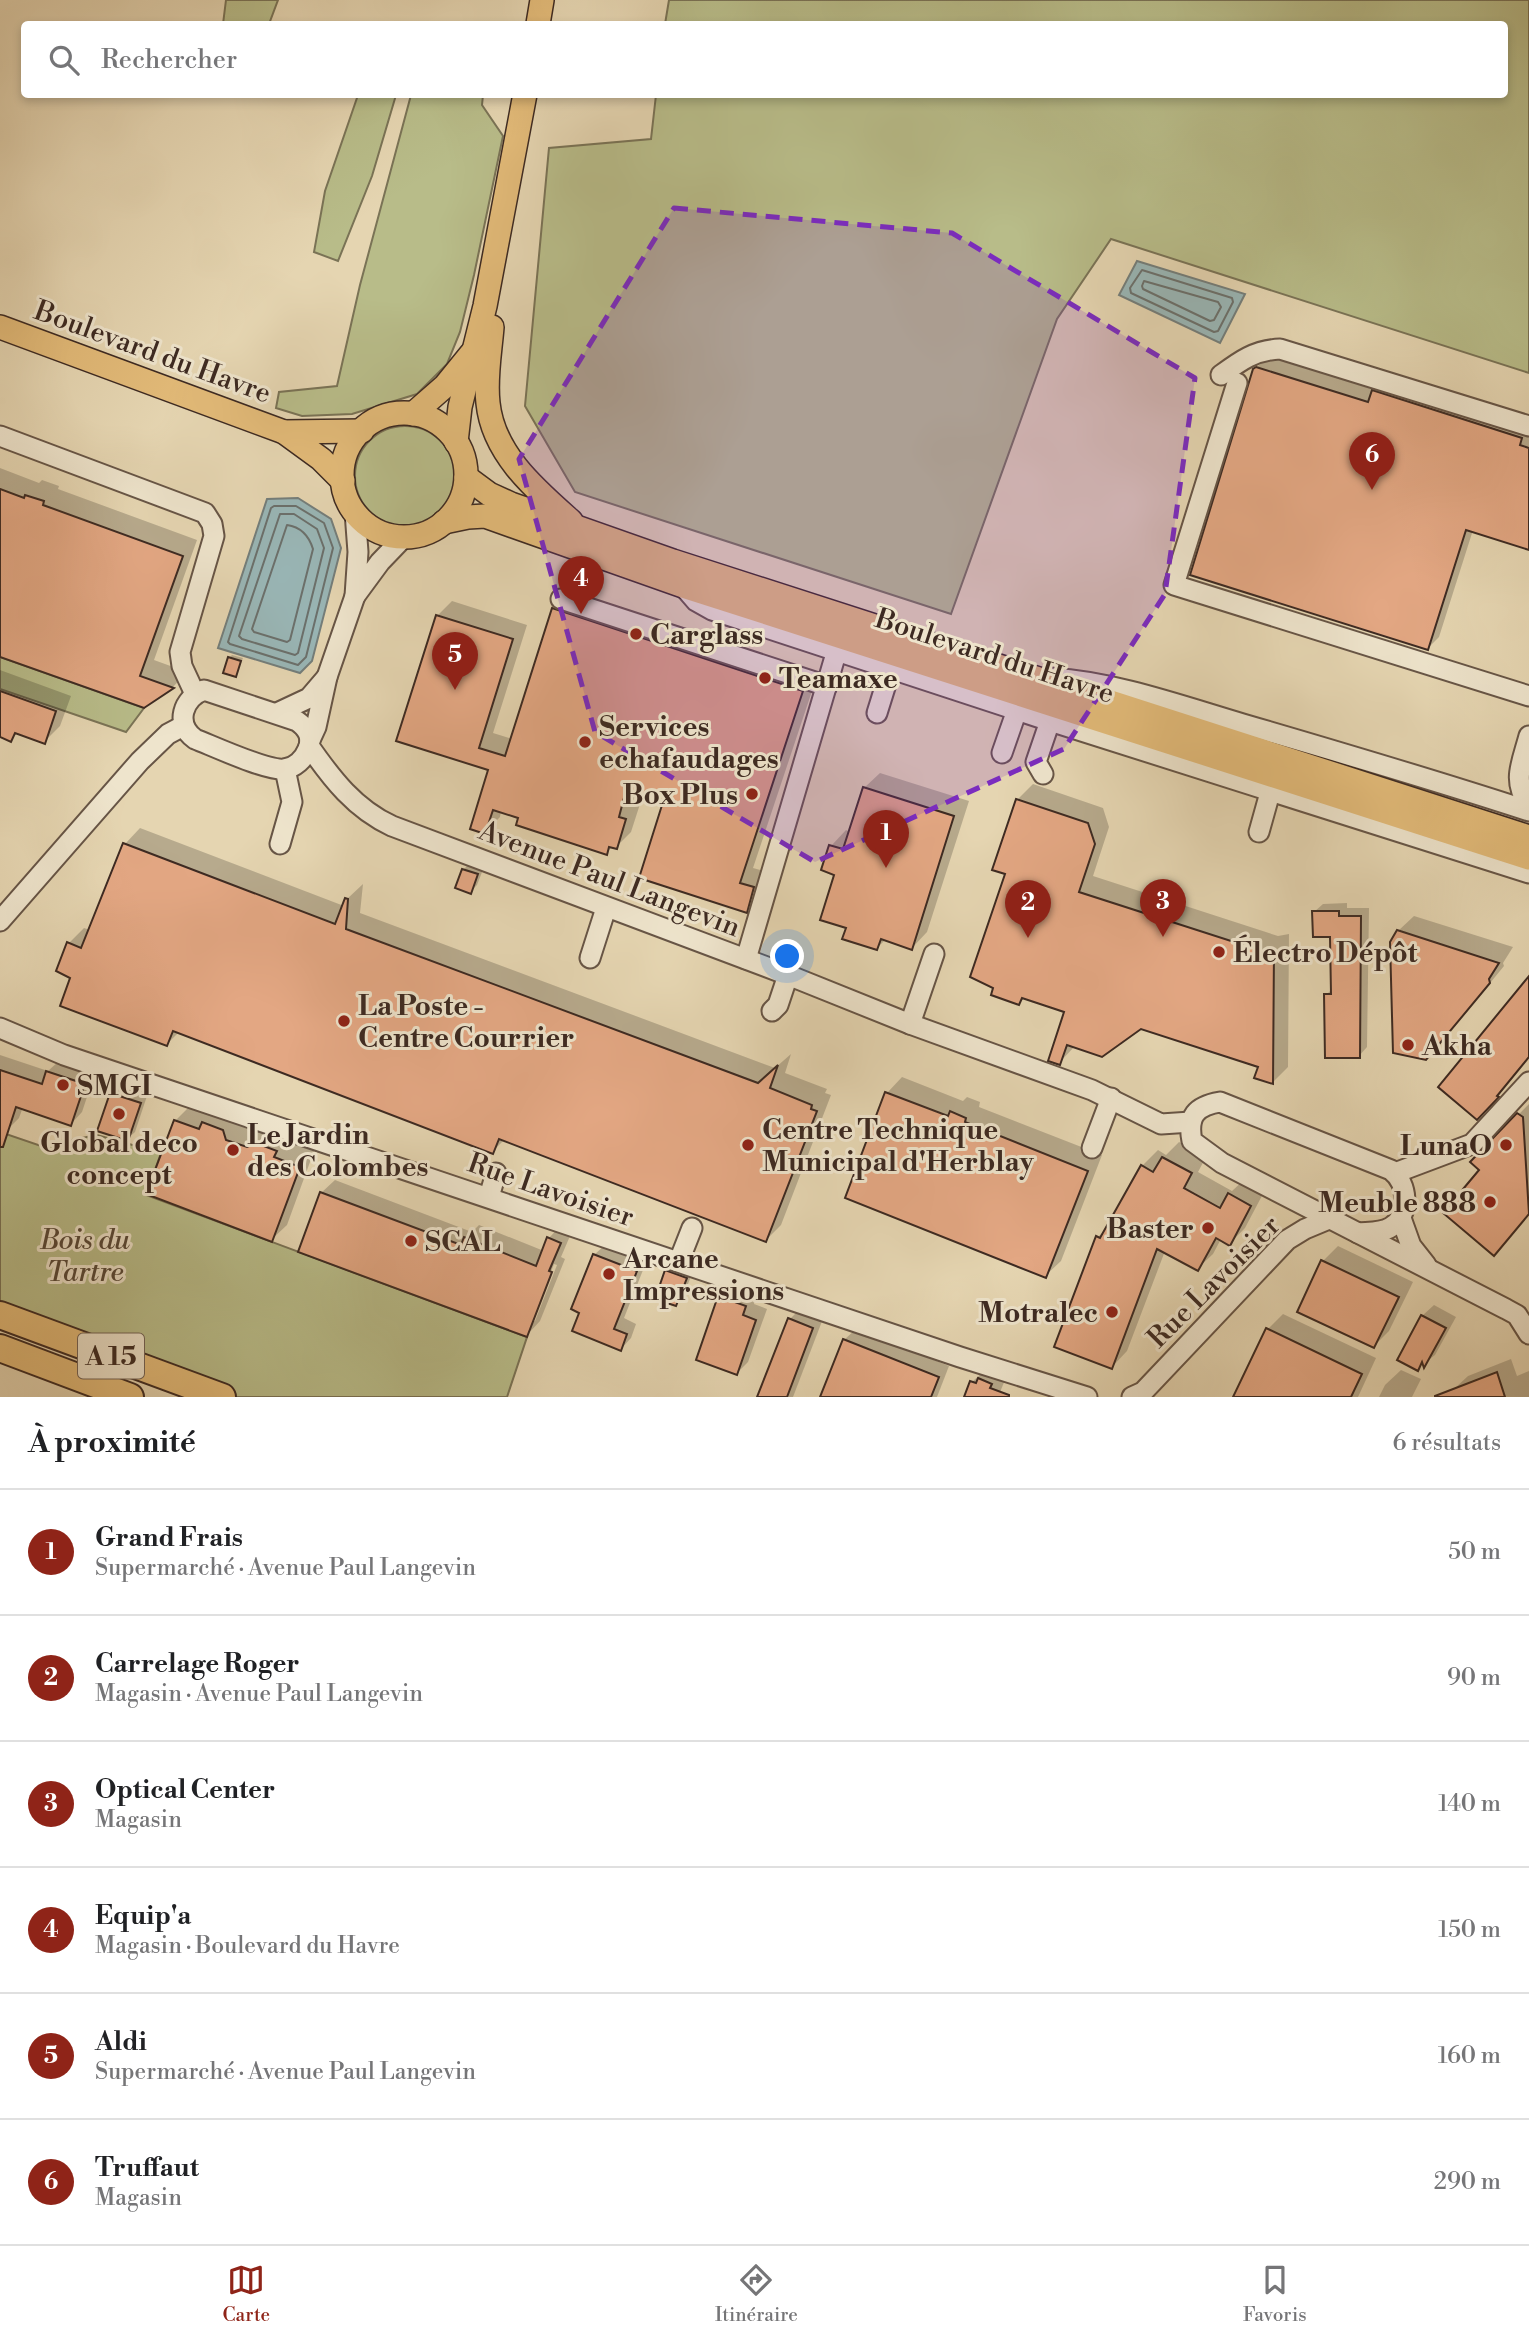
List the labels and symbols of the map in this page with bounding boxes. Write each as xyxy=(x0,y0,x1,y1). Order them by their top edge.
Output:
street label: Boulevard du Havre xyxy=(28,293,276,411)
pin: 6 xyxy=(1349,432,1395,490)
pin: 4 xyxy=(558,556,604,614)
street label: Boulevard du Havre xyxy=(870,601,1118,712)
place label: Carglass xyxy=(650,618,763,653)
marker: Carglass xyxy=(628,626,644,642)
pin: 5 xyxy=(432,632,478,690)
place label: Teamaxe xyxy=(779,662,898,697)
marker: Teamaxe xyxy=(757,670,773,686)
place label: Services echafaudages xyxy=(599,710,779,777)
marker: Services echafaudages xyxy=(577,734,593,750)
place label: Box Plus xyxy=(622,778,738,813)
marker: Box Plus xyxy=(744,786,760,802)
pin: 1 xyxy=(863,810,909,868)
street label: Avenue Paul Langevin xyxy=(473,813,746,946)
pin: 3 xyxy=(1140,879,1186,937)
pin: 2 xyxy=(1005,880,1051,938)
place label: Électro Dépôt xyxy=(1233,934,1419,971)
your location xyxy=(770,939,804,973)
marker: Électro Dépôt xyxy=(1211,944,1227,960)
place label: La Poste - Centre Courrier xyxy=(358,989,574,1056)
marker: La Poste - Centre Courrier xyxy=(336,1013,352,1029)
place label: Akha xyxy=(1421,1029,1493,1064)
marker: Akha xyxy=(1400,1037,1416,1053)
place label: SMGI xyxy=(77,1069,152,1104)
marker: SMGI xyxy=(55,1077,71,1093)
marker: Global deco concept xyxy=(111,1106,127,1122)
place label: Centre Technique Municipal d'Herblay xyxy=(762,1113,1035,1180)
place label: Le Jardin des Colombes xyxy=(247,1118,428,1185)
place label: Global deco concept xyxy=(40,1126,198,1193)
place label: LunaO xyxy=(1400,1129,1492,1164)
marker: Centre Technique Municipal d'Herblay xyxy=(740,1137,756,1153)
marker: LunaO xyxy=(1498,1137,1514,1153)
marker: Le Jardin des Colombes xyxy=(225,1142,241,1158)
street label: Rue Lavoisier xyxy=(463,1146,638,1235)
place label: Meuble 888 xyxy=(1318,1186,1476,1221)
marker: Meuble 888 xyxy=(1482,1194,1498,1210)
street label: Rue Lavoisier xyxy=(1140,1208,1288,1356)
place label: Baster xyxy=(1106,1212,1194,1247)
marker: Baster xyxy=(1200,1220,1216,1236)
park label: Bois du Tartre xyxy=(39,1223,130,1290)
place label: SCAL xyxy=(425,1225,501,1260)
marker: SCAL xyxy=(403,1233,419,1249)
place label: Arcane Impressions xyxy=(622,1242,784,1309)
marker: Arcane Impressions xyxy=(601,1266,617,1282)
place label: Motralec xyxy=(978,1296,1098,1331)
marker: Motralec xyxy=(1104,1304,1120,1320)
road number: A 15 xyxy=(78,1334,144,1378)

